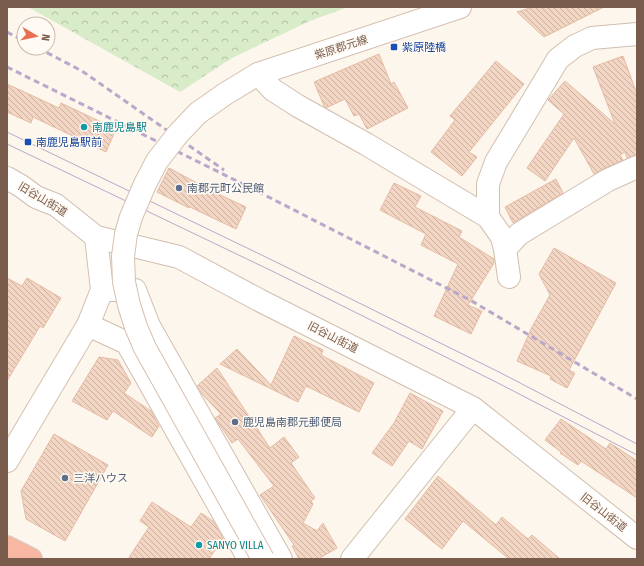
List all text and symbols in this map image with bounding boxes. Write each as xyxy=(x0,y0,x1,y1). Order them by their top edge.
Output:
north arrow xyxy=(16,16,56,56)
text: N xyxy=(38,33,52,42)
street label: 紫原郡元線 xyxy=(313,33,369,62)
place label: 紫原陸橋 xyxy=(402,41,446,54)
marker: 紫原陸橋 xyxy=(389,42,399,52)
place label: 南鹿児島駅 xyxy=(92,121,147,134)
marker: 南鹿児島駅 xyxy=(79,122,89,132)
place label: 南鹿児島駅前 xyxy=(36,136,102,149)
marker: 南鹿児島駅前 xyxy=(23,137,33,147)
street label: 旧谷山街道 xyxy=(16,180,70,219)
place label: 南郡元町公民館 xyxy=(187,182,264,195)
marker: 南郡元町公民館 xyxy=(174,183,184,193)
street label: 旧谷山街道 xyxy=(305,319,360,356)
place label: 鹿児島南郡元郵便局 xyxy=(243,416,342,429)
marker: 鹿児島南郡元郵便局 xyxy=(230,417,240,427)
place label: 三洋ハウス xyxy=(73,472,128,485)
marker: 三洋ハウス xyxy=(60,473,70,483)
street label: 旧谷山街道 xyxy=(578,490,629,534)
place label: SANYO VILLA xyxy=(207,539,264,552)
marker: SANYO VILLA xyxy=(194,540,204,550)

